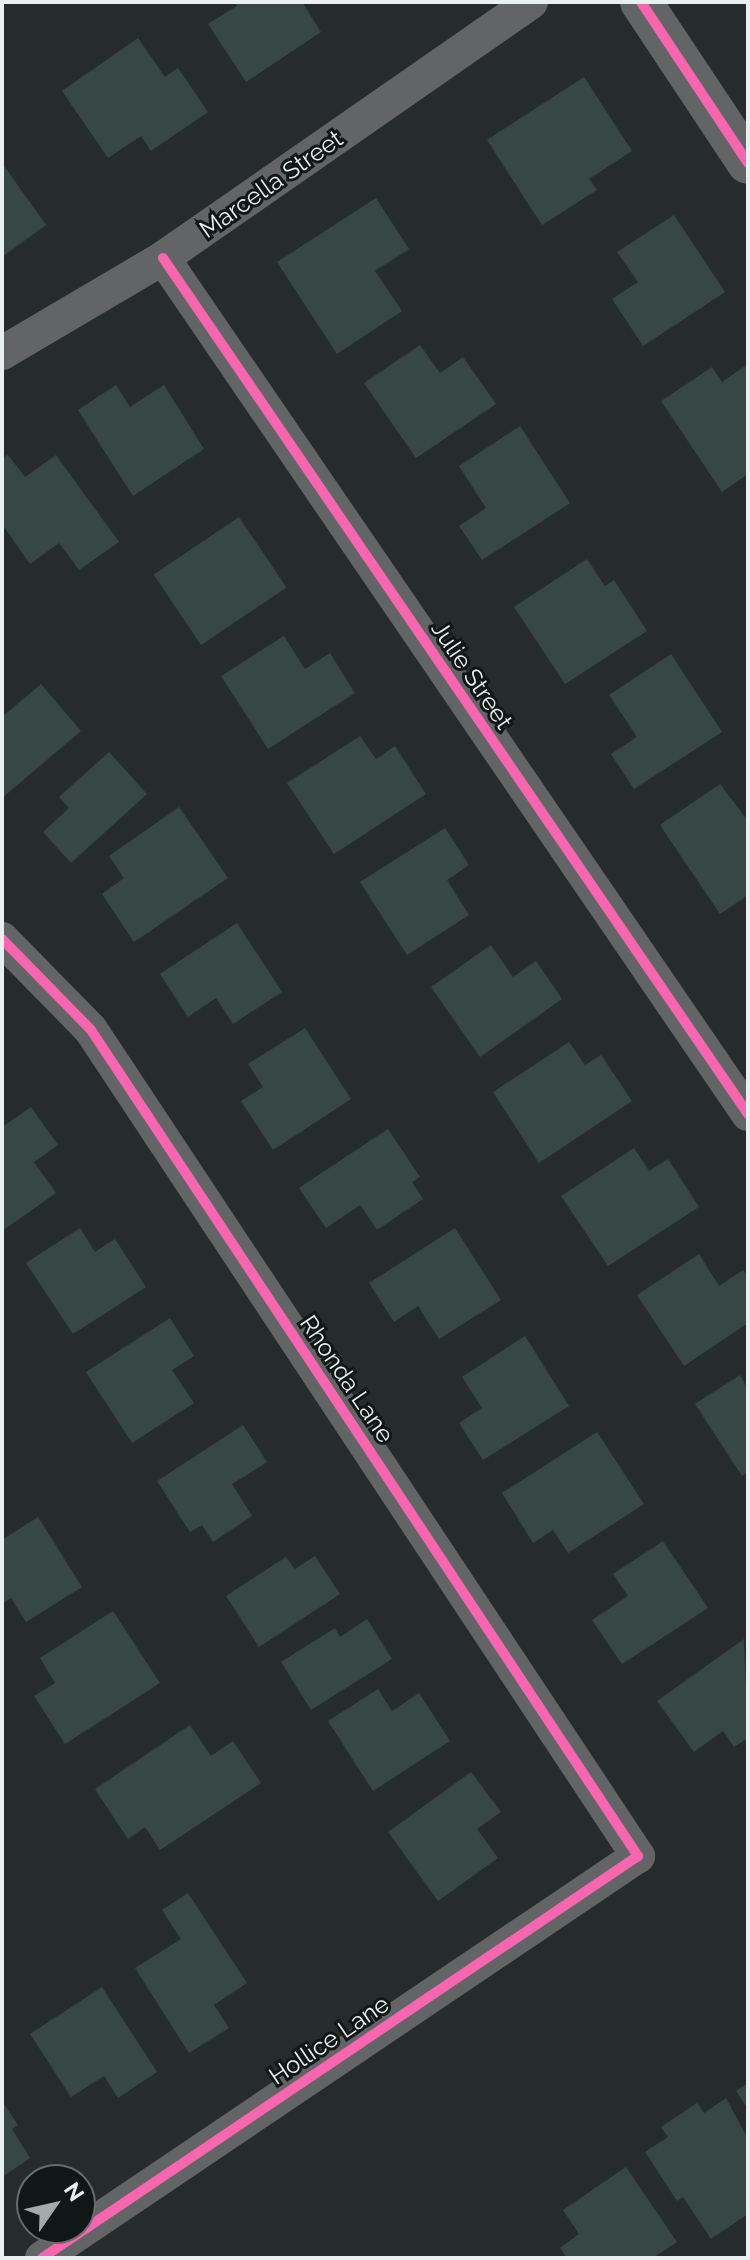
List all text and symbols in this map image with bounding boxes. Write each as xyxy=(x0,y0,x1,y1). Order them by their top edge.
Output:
street label: Marcella Street xyxy=(194,124,348,244)
street label: Julie Street xyxy=(425,615,519,735)
street label: Rhonda Lane xyxy=(294,1310,400,1448)
street label: Hollice Lane xyxy=(264,1989,394,2091)
north arrow xyxy=(16,2164,96,2244)
text: N xyxy=(59,2177,90,2206)

